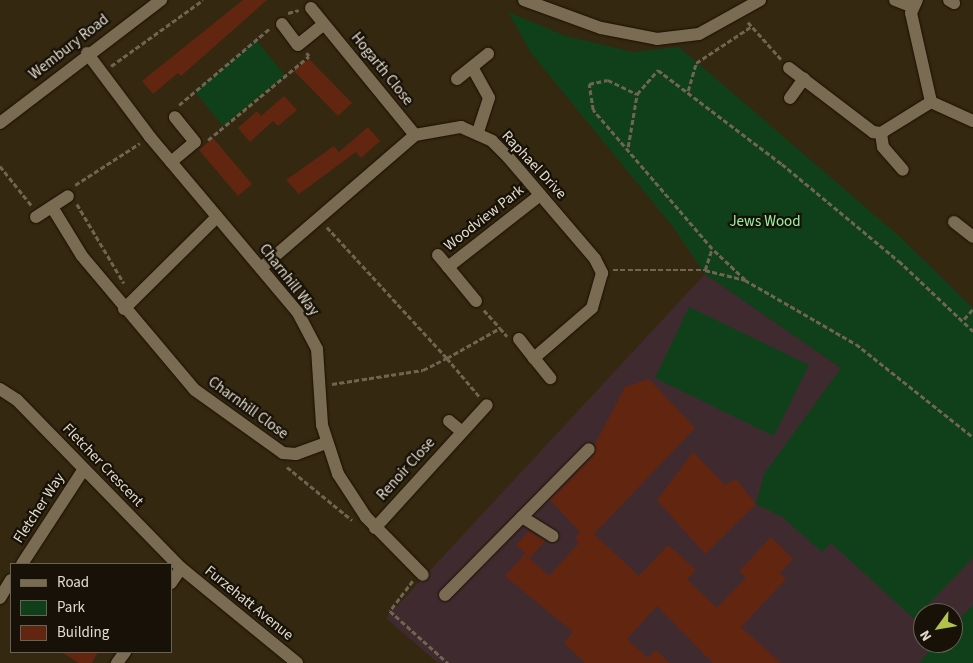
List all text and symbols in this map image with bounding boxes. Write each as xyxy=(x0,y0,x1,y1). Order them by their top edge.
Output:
street label: Wembury Road xyxy=(26,10,112,84)
street label: Hogarth Close xyxy=(347,29,417,109)
street label: Raphael Drive xyxy=(498,127,570,203)
street label: Woodview Park xyxy=(440,181,528,255)
park label: Jews Wood xyxy=(729,213,801,231)
street label: Charnhill Way xyxy=(255,240,323,320)
street label: Charnhill Close xyxy=(205,373,291,443)
street label: Fletcher Crescent xyxy=(59,420,147,510)
street label: Renoir Close xyxy=(373,434,439,504)
street label: Fletcher Way xyxy=(10,469,68,547)
street label: Furzehatt Avenue xyxy=(201,562,297,644)
legend xyxy=(10,563,172,653)
text: Road xyxy=(57,572,89,593)
text: Park xyxy=(57,597,85,618)
north arrow xyxy=(913,603,963,653)
text: Building xyxy=(57,622,109,643)
text: N xyxy=(915,626,937,645)

